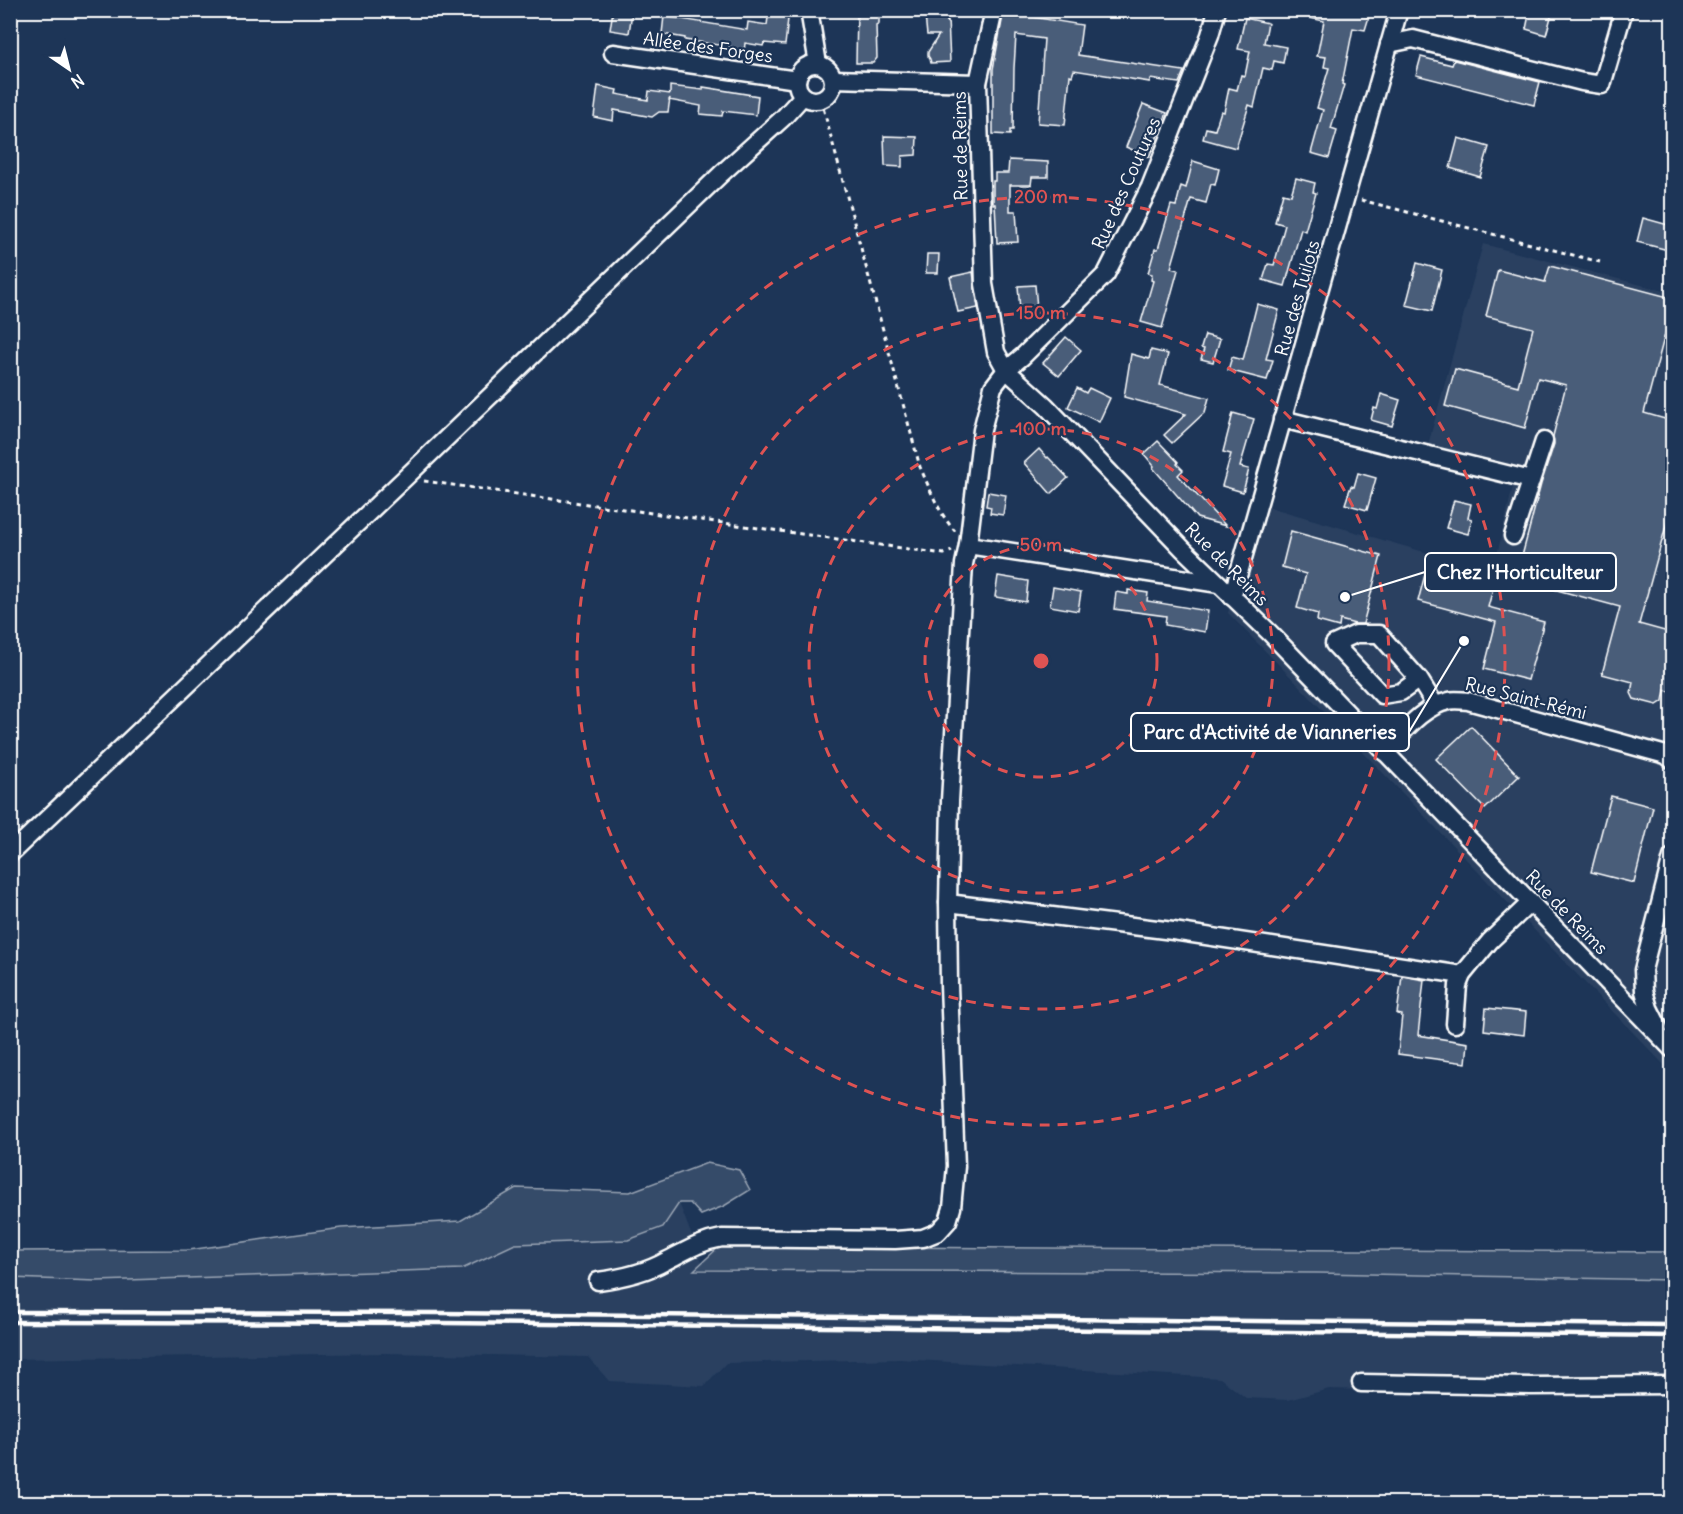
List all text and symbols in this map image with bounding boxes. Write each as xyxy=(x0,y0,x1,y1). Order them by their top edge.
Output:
street label: Allée des Forges xyxy=(642,27,774,67)
north arrow xyxy=(39,39,99,99)
text: N xyxy=(67,70,88,93)
street label: Rue de Reims xyxy=(948,91,972,201)
street label: Rue des Coutures xyxy=(1087,113,1165,253)
text: 200 m xyxy=(1014,185,1068,208)
street label: Rue des Tuilots xyxy=(1269,237,1325,359)
text: 150 m xyxy=(1016,301,1066,324)
text: 100 m xyxy=(1016,417,1067,440)
street label: Rue de Reims xyxy=(1180,517,1274,611)
text: 50 m xyxy=(1020,533,1062,556)
callout: Chez l'Horticulteur xyxy=(1425,553,1616,591)
text: Chez l'Horticulteur xyxy=(1437,559,1604,584)
centre of rings xyxy=(1031,651,1051,671)
street label: Rue Saint-Rémi xyxy=(1463,672,1589,724)
callout: Parc d'Activité de Vianneries xyxy=(1131,713,1409,751)
text: Parc d'Activité de Vianneries xyxy=(1143,719,1397,744)
street label: Rue de Reims xyxy=(1521,865,1613,959)

